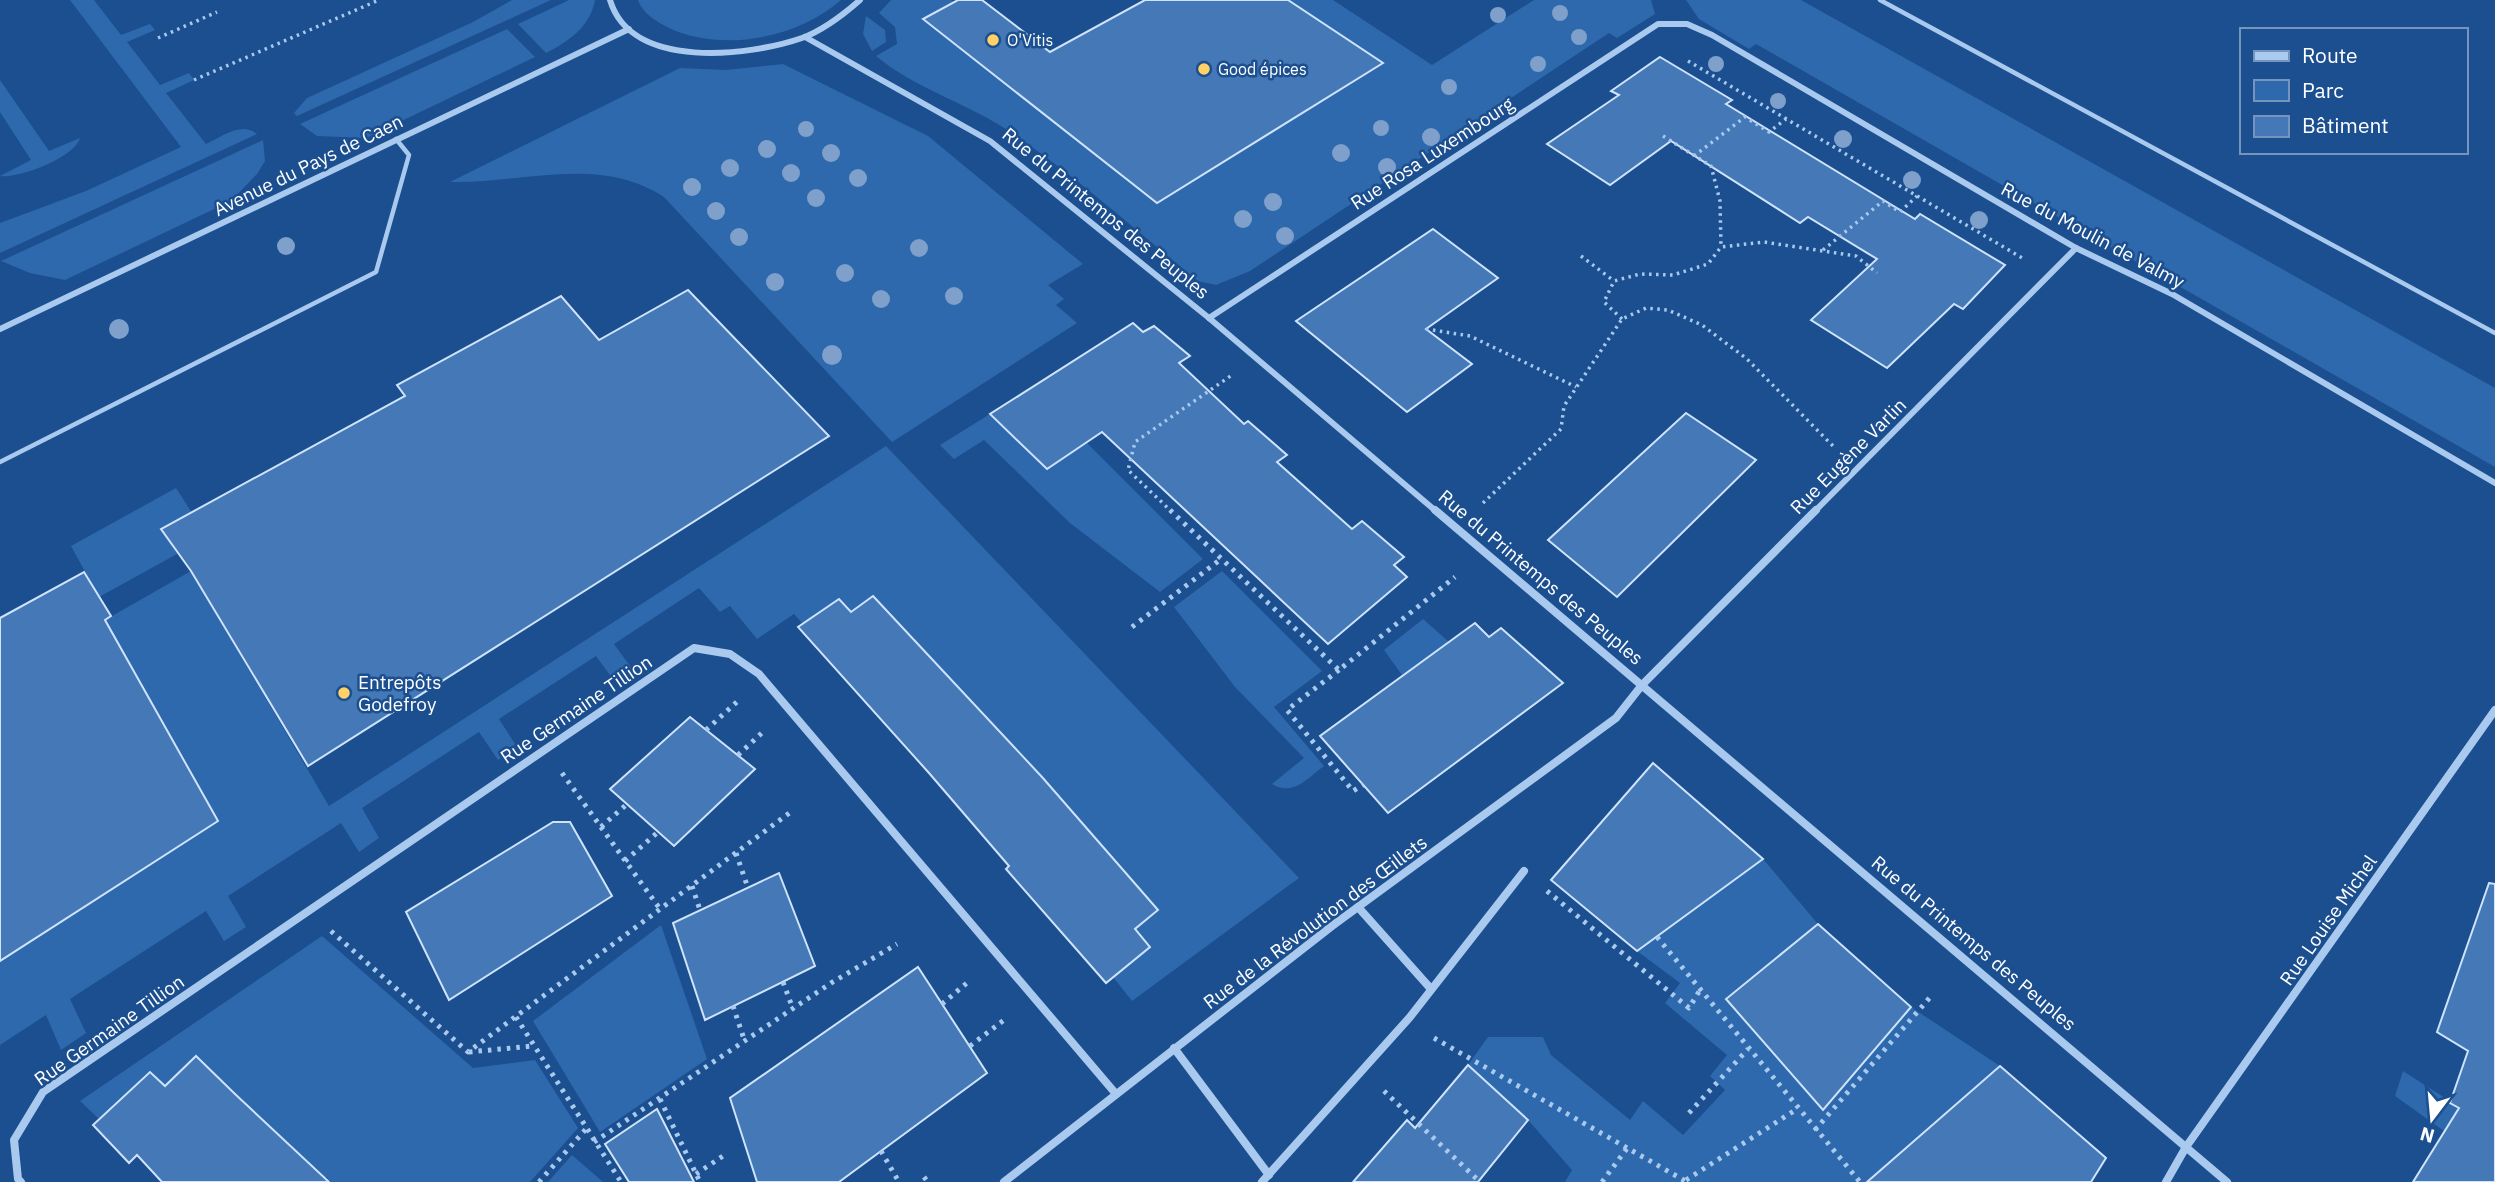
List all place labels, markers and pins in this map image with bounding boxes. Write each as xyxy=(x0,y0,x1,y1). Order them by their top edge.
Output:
place label: O'Vitis xyxy=(1007,30,1053,50)
marker: O'Vitis xyxy=(985,32,1001,48)
place label: Good épices xyxy=(1218,59,1307,79)
marker: Good épices xyxy=(1196,61,1212,77)
place label: Entrepôts Godefroy xyxy=(358,670,441,716)
marker: Entrepôts Godefroy xyxy=(336,685,352,701)

